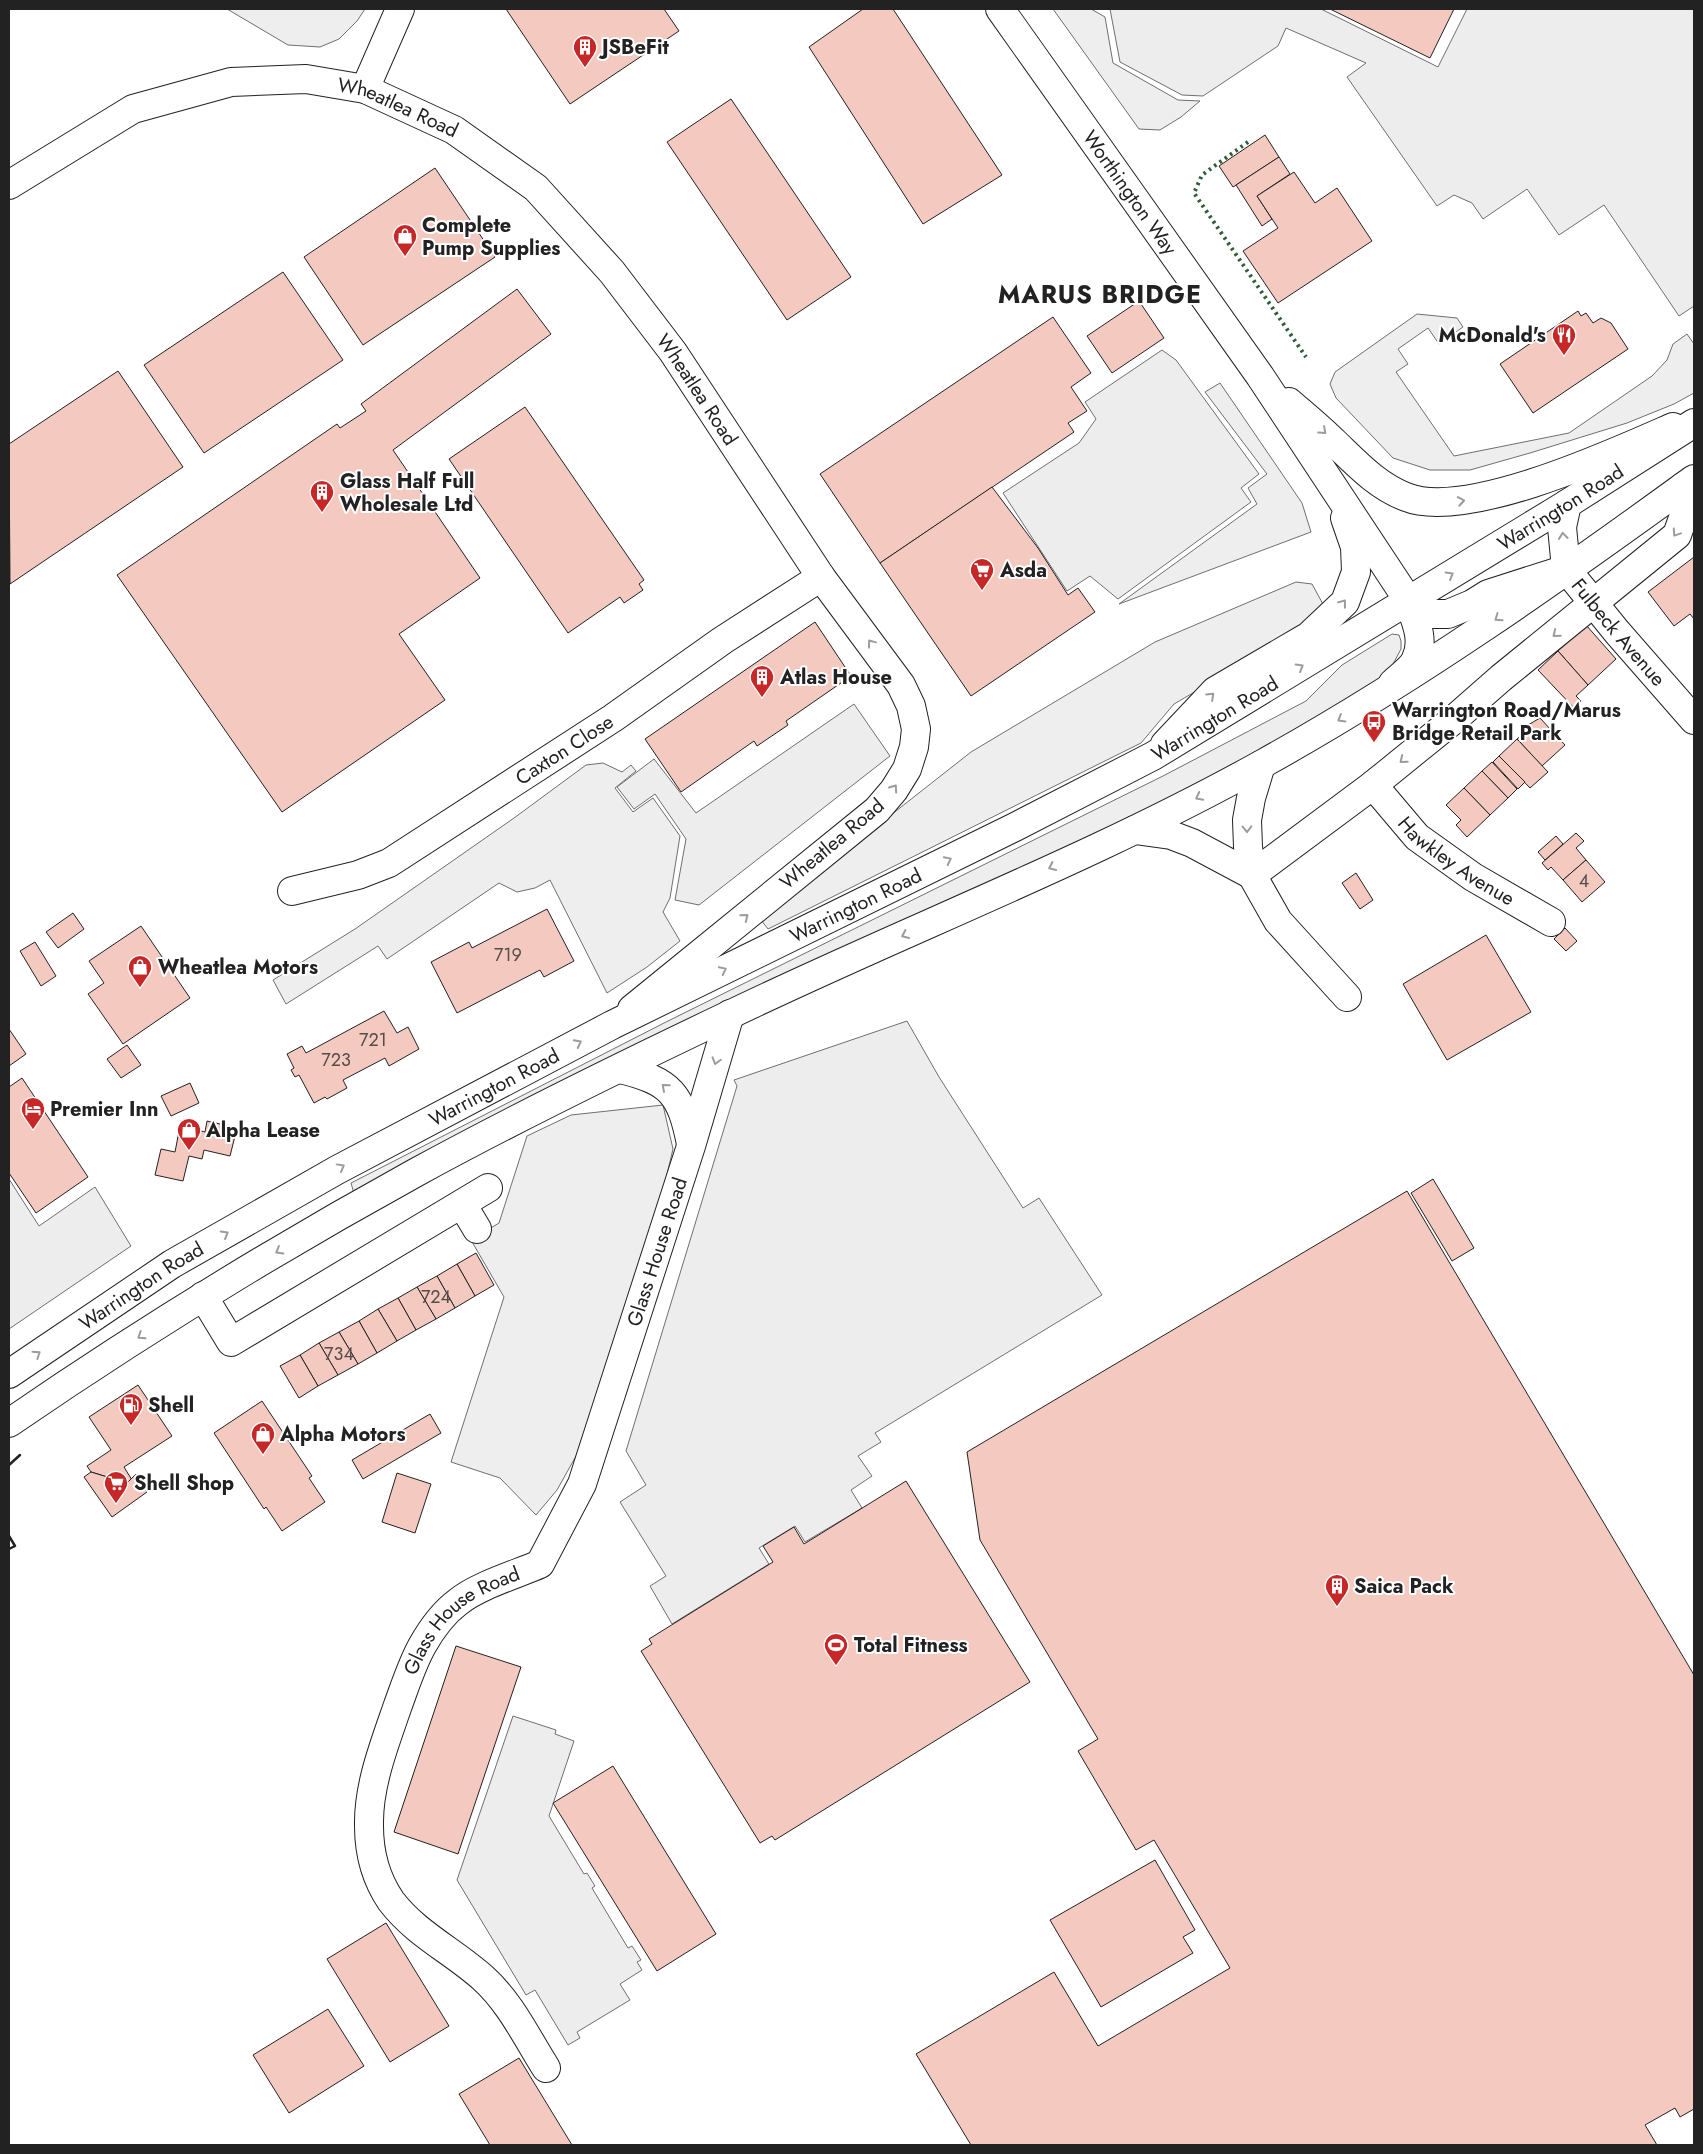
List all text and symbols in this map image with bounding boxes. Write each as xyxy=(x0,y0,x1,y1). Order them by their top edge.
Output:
place label: JSBeFit xyxy=(598,33,669,62)
building icon: JSBeFit xyxy=(572,34,598,68)
street label: Wheatlea Road xyxy=(336,70,463,145)
street label: Worthington Way xyxy=(1076,124,1184,261)
place label: Complete Pump Supplies xyxy=(422,211,560,263)
shop icon: Complete Pump Supplies xyxy=(392,223,418,257)
district label: MARUS BRIDGE xyxy=(998,276,1202,312)
place label: McDonald's xyxy=(1439,321,1546,350)
restaurant icon: McDonald's xyxy=(1551,322,1577,356)
street label: Wheatlea Road xyxy=(650,328,745,451)
one-way arrow xyxy=(1317,426,1326,435)
street label: Warrington Road xyxy=(1492,457,1629,558)
place label: Glass Half Full Wholesale Ltd xyxy=(340,467,474,519)
building icon: Glass Half Full Wholesale Ltd xyxy=(309,479,335,513)
one-way arrow xyxy=(1456,496,1465,506)
one-way arrow xyxy=(1672,528,1682,537)
one-way arrow xyxy=(1558,532,1569,540)
place label: Asda xyxy=(999,556,1047,585)
supermarket icon: Asda xyxy=(969,557,995,591)
one-way arrow xyxy=(1445,571,1454,581)
street label: Fulbeck Avenue xyxy=(1565,572,1673,693)
one-way arrow xyxy=(1337,599,1346,609)
one-way arrow xyxy=(1495,612,1504,621)
one-way arrow xyxy=(1552,629,1561,638)
one-way arrow xyxy=(868,639,877,649)
place label: Atlas House xyxy=(779,663,892,692)
one-way arrow xyxy=(1294,663,1303,673)
building icon: Atlas House xyxy=(749,664,775,698)
street label: Warrington Road xyxy=(1146,669,1284,768)
one-way arrow xyxy=(1206,692,1215,701)
place label: Warrington Road/Marus Bridge Retail Park xyxy=(1392,696,1621,748)
street label: Caxton Close xyxy=(510,707,619,792)
bus stop icon: Warrington Road/Marus Bridge Retail Park xyxy=(1361,709,1387,743)
one-way arrow xyxy=(1338,712,1347,722)
one-way arrow xyxy=(1400,755,1409,764)
one-way arrow xyxy=(888,784,897,794)
one-way arrow xyxy=(1195,791,1204,801)
street label: Wheatlea Road xyxy=(773,792,891,896)
street label: Hawkley Avenue xyxy=(1391,810,1520,913)
one-way arrow xyxy=(1242,826,1252,834)
one-way arrow xyxy=(942,856,951,866)
street label: Warrington Road xyxy=(785,861,927,950)
one-way arrow xyxy=(1048,861,1057,872)
house number: 4 xyxy=(1579,868,1589,894)
one-way arrow xyxy=(740,913,749,922)
one-way arrow xyxy=(901,928,910,938)
house number: 719 xyxy=(494,942,522,968)
place label: Wheatlea Motors xyxy=(158,953,318,982)
shop icon: Wheatlea Motors xyxy=(127,954,153,988)
one-way arrow xyxy=(718,966,727,977)
house number: 721 xyxy=(359,1027,387,1053)
one-way arrow xyxy=(572,1039,581,1049)
street label: Warrington Road xyxy=(424,1041,564,1134)
house number: 723 xyxy=(321,1047,351,1073)
one-way arrow xyxy=(712,1057,722,1065)
one-way arrow xyxy=(661,1084,670,1093)
place label: Premier Inn xyxy=(50,1095,158,1124)
hotel icon: Premier Inn xyxy=(20,1096,46,1130)
place label: Alpha Lease xyxy=(205,1116,320,1145)
shop icon: Alpha Lease xyxy=(176,1117,202,1151)
one-way arrow xyxy=(336,1164,345,1174)
street label: Glass House Road xyxy=(619,1174,694,1330)
one-way arrow xyxy=(220,1230,229,1240)
street label: Warrington Road xyxy=(73,1234,209,1337)
one-way arrow xyxy=(275,1244,284,1254)
house number: 724 xyxy=(421,1284,451,1310)
one-way arrow xyxy=(137,1330,146,1339)
house number: 734 xyxy=(324,1341,354,1367)
one-way arrow xyxy=(31,1351,41,1360)
place label: Shell xyxy=(148,1391,194,1420)
fuel station icon: Shell xyxy=(118,1392,144,1426)
place label: Alpha Motors xyxy=(279,1420,406,1449)
shop icon: Alpha Motors xyxy=(250,1421,276,1455)
place label: Shell Shop xyxy=(134,1469,234,1498)
supermarket icon: Shell Shop xyxy=(103,1470,129,1504)
street label: Glass House Road xyxy=(396,1559,524,1679)
place label: Saica Pack xyxy=(1354,1572,1454,1601)
building icon: Saica Pack xyxy=(1324,1573,1350,1607)
place label: Total Fitness xyxy=(854,1631,968,1660)
sports icon: Total Fitness xyxy=(823,1632,849,1666)

